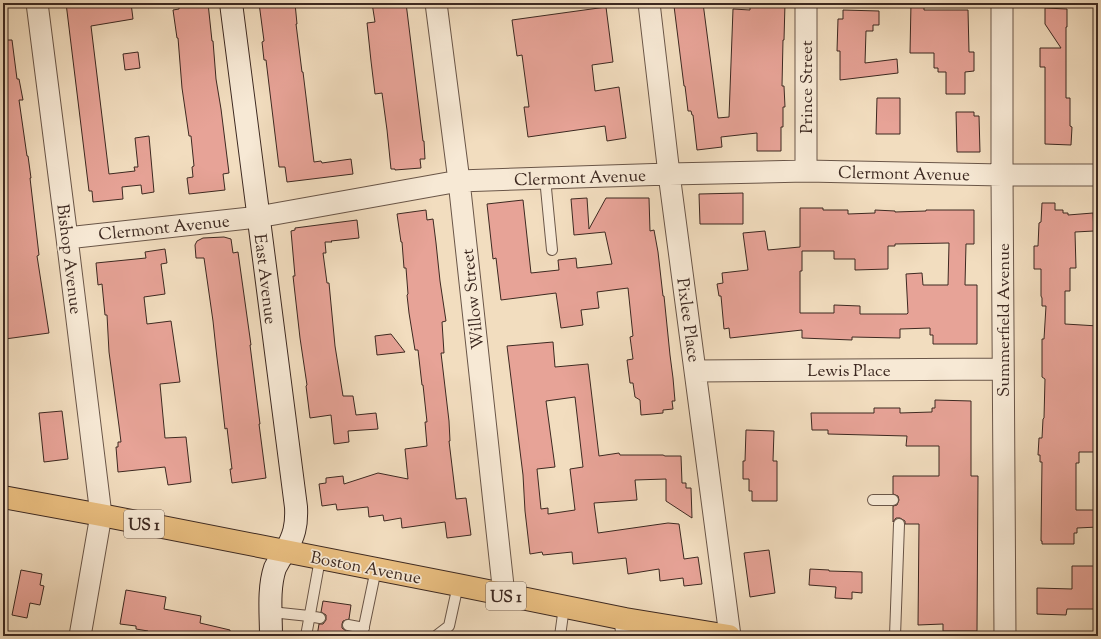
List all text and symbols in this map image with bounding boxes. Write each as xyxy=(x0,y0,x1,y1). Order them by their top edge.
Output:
street label: Prince Street xyxy=(796,40,820,134)
street label: Clermont Avenue xyxy=(838,162,970,188)
street label: Clermont Avenue xyxy=(514,165,646,193)
street label: Bishop Avenue xyxy=(49,203,87,316)
street label: Clermont Avenue xyxy=(97,210,231,248)
street label: East Avenue xyxy=(247,233,281,326)
street label: Summerfield Avenue xyxy=(993,243,1017,397)
street label: Willow Street xyxy=(457,247,491,350)
street label: Pixlee Place xyxy=(669,276,705,364)
street label: Lewis Place xyxy=(807,360,891,384)
road number: US 1 xyxy=(124,510,164,538)
street label: Boston Avenue xyxy=(308,546,423,591)
road number: US 1 xyxy=(486,582,526,610)

